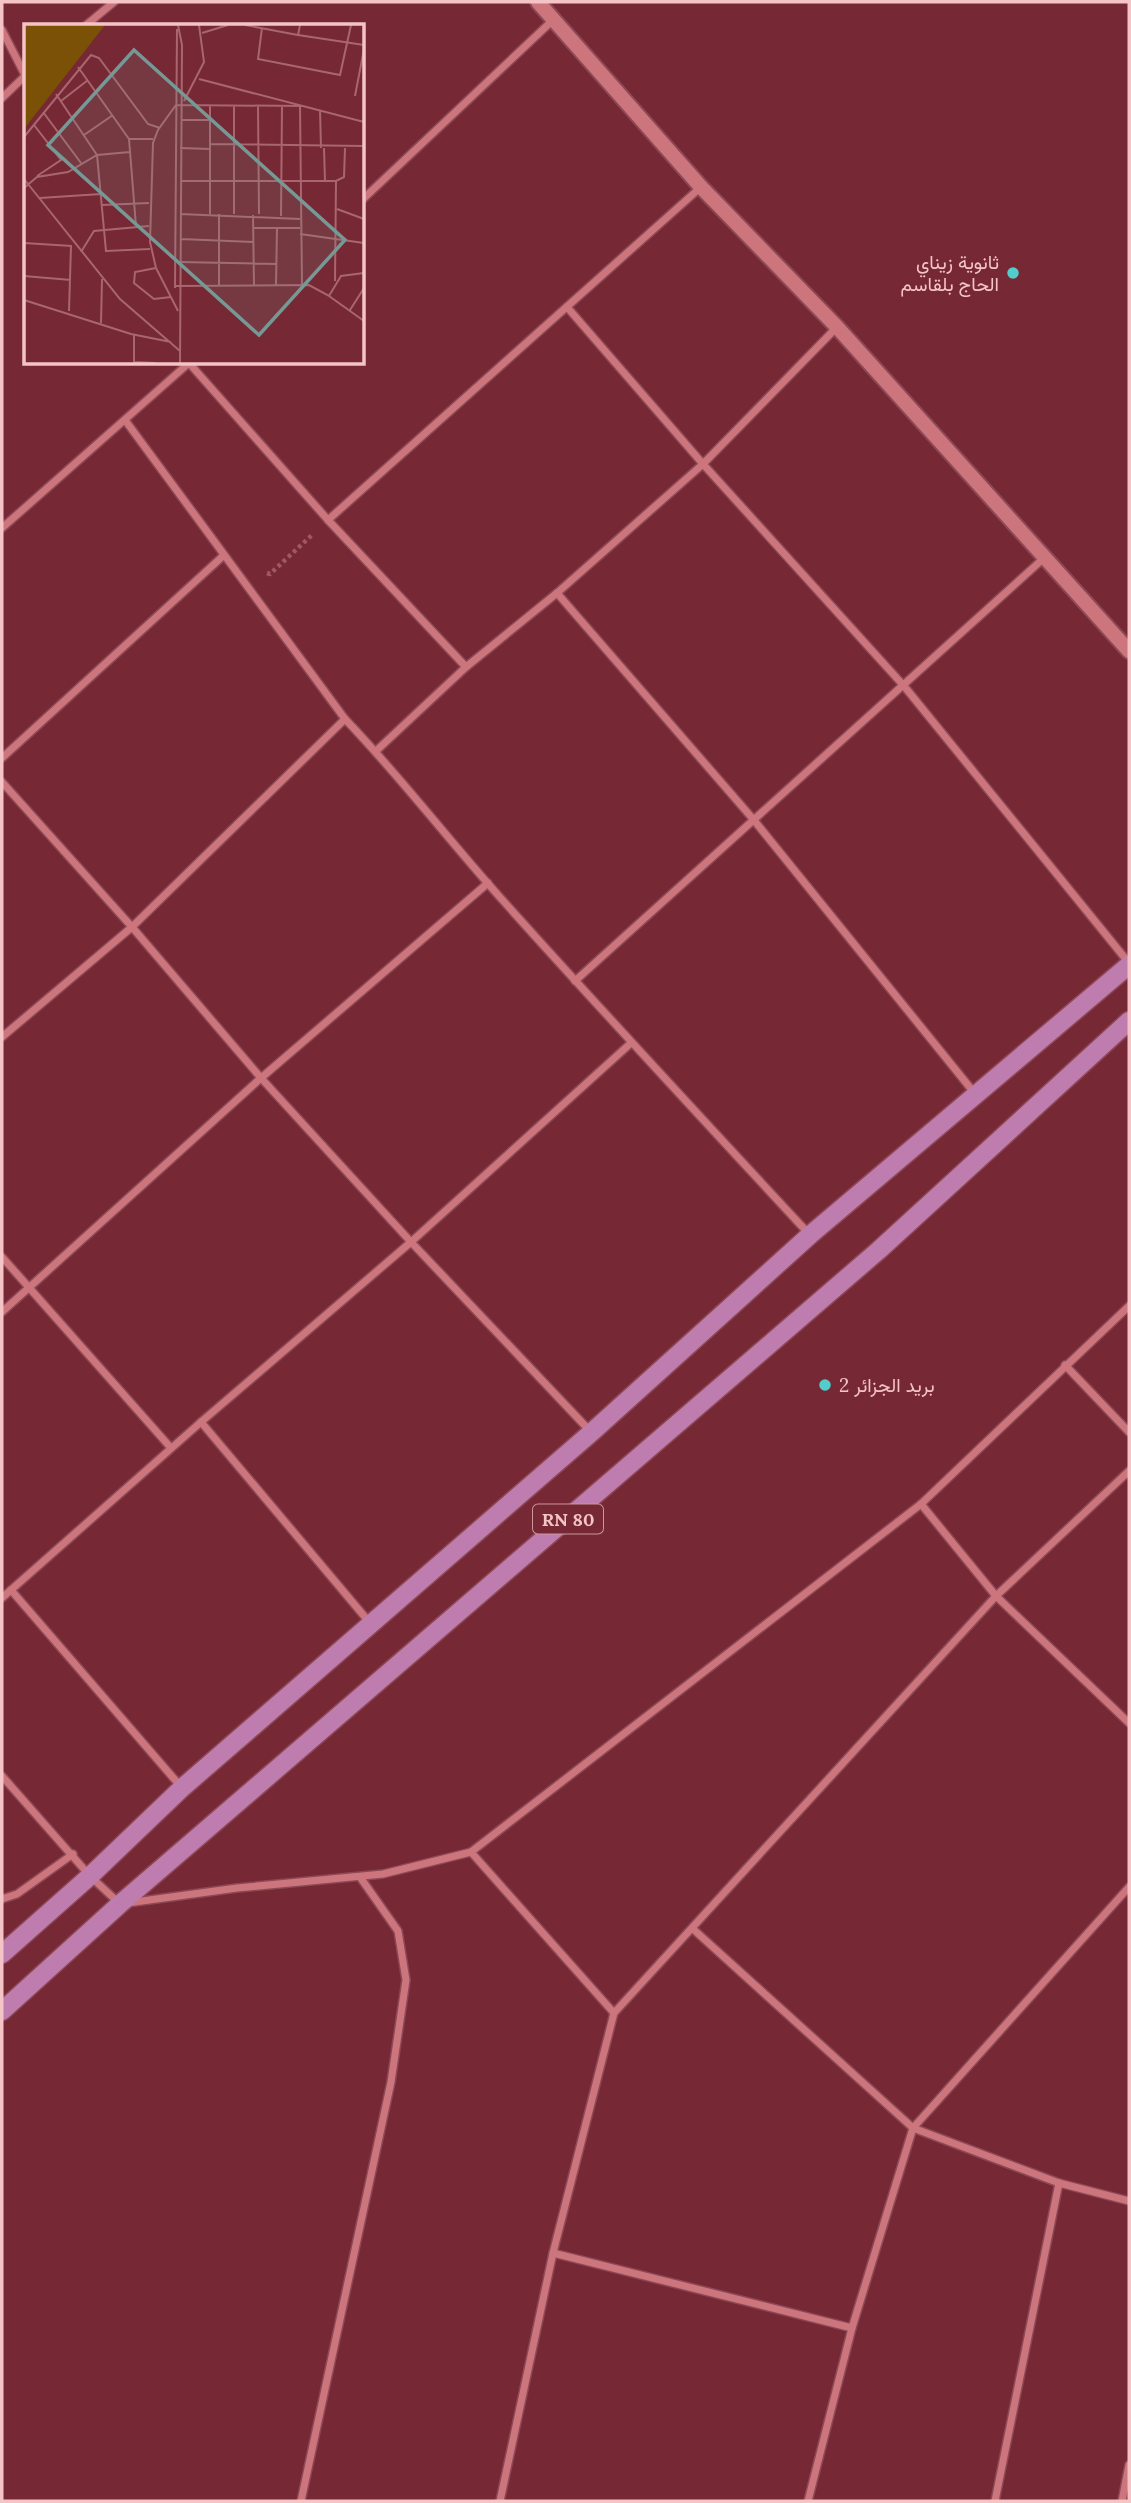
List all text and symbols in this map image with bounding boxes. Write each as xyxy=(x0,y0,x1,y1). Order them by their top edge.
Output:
inset map xyxy=(24,24,364,364)
place label: ثانوية زيناي الحاج بلقاسم xyxy=(900,250,999,297)
marker: ثانوية زيناي الحاج بلقاسم xyxy=(1005,265,1021,281)
place label: بريد الجزائر 2 xyxy=(839,1373,935,1397)
marker: بريد الجزائر 2 xyxy=(817,1377,833,1393)
road number: RN 80 xyxy=(533,1504,603,1534)

